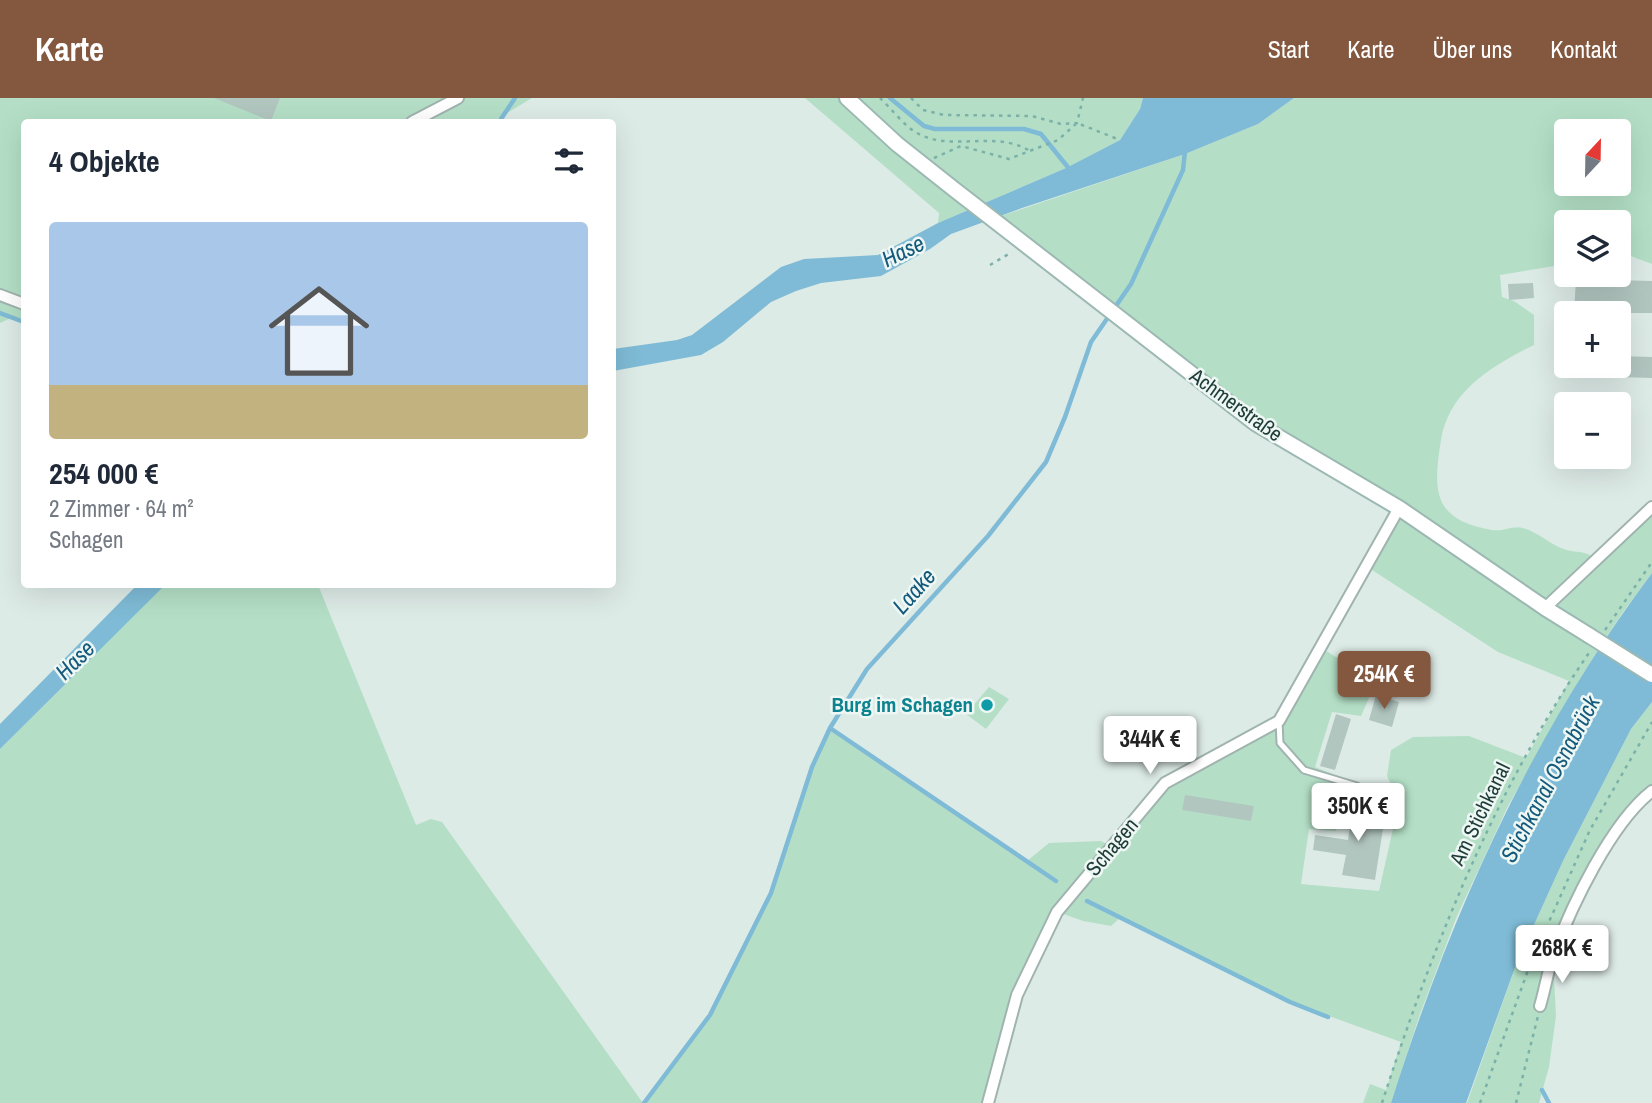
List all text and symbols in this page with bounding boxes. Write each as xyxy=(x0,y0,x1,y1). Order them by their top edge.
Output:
text: Karte xyxy=(35,27,104,71)
text: Start xyxy=(1268,33,1309,65)
text: Karte xyxy=(1347,33,1394,65)
text: Über uns xyxy=(1432,33,1512,65)
text: Kontakt xyxy=(1550,33,1617,65)
north arrow xyxy=(1554,119,1631,196)
map controls xyxy=(1554,119,1631,469)
text: 4 Objekte xyxy=(49,141,160,181)
icon: filters xyxy=(550,142,588,180)
button: layers xyxy=(1554,210,1631,287)
water label: Hase xyxy=(876,227,929,274)
icon: home xyxy=(256,268,382,394)
button: + xyxy=(1554,301,1631,378)
street label: Achmerstraße xyxy=(1183,360,1289,448)
button: − xyxy=(1554,392,1631,469)
text: 254 000 € xyxy=(49,453,158,493)
text: 2 Zimmer · 64 m² xyxy=(49,493,194,524)
text: Schagen xyxy=(49,524,123,555)
water label: Laake xyxy=(885,561,942,620)
water label: Hase xyxy=(48,633,101,686)
pin: 254K € xyxy=(1327,652,1441,711)
text: 254K € xyxy=(1354,658,1414,689)
water label: Stichkanal Osnabrück xyxy=(1493,689,1607,868)
place label: Burg im Schagen xyxy=(831,690,973,719)
marker: Burg im Schagen xyxy=(979,697,995,713)
pin: 344K € xyxy=(1093,716,1207,776)
text: 344K € xyxy=(1120,723,1180,754)
street label: Am Stichkanal xyxy=(1442,758,1517,871)
pin: 350K € xyxy=(1301,784,1415,843)
text: 350K € xyxy=(1328,790,1388,821)
street label: Schagen xyxy=(1079,811,1145,882)
pin: 268K € xyxy=(1505,926,1619,985)
text: 268K € xyxy=(1532,932,1592,963)

